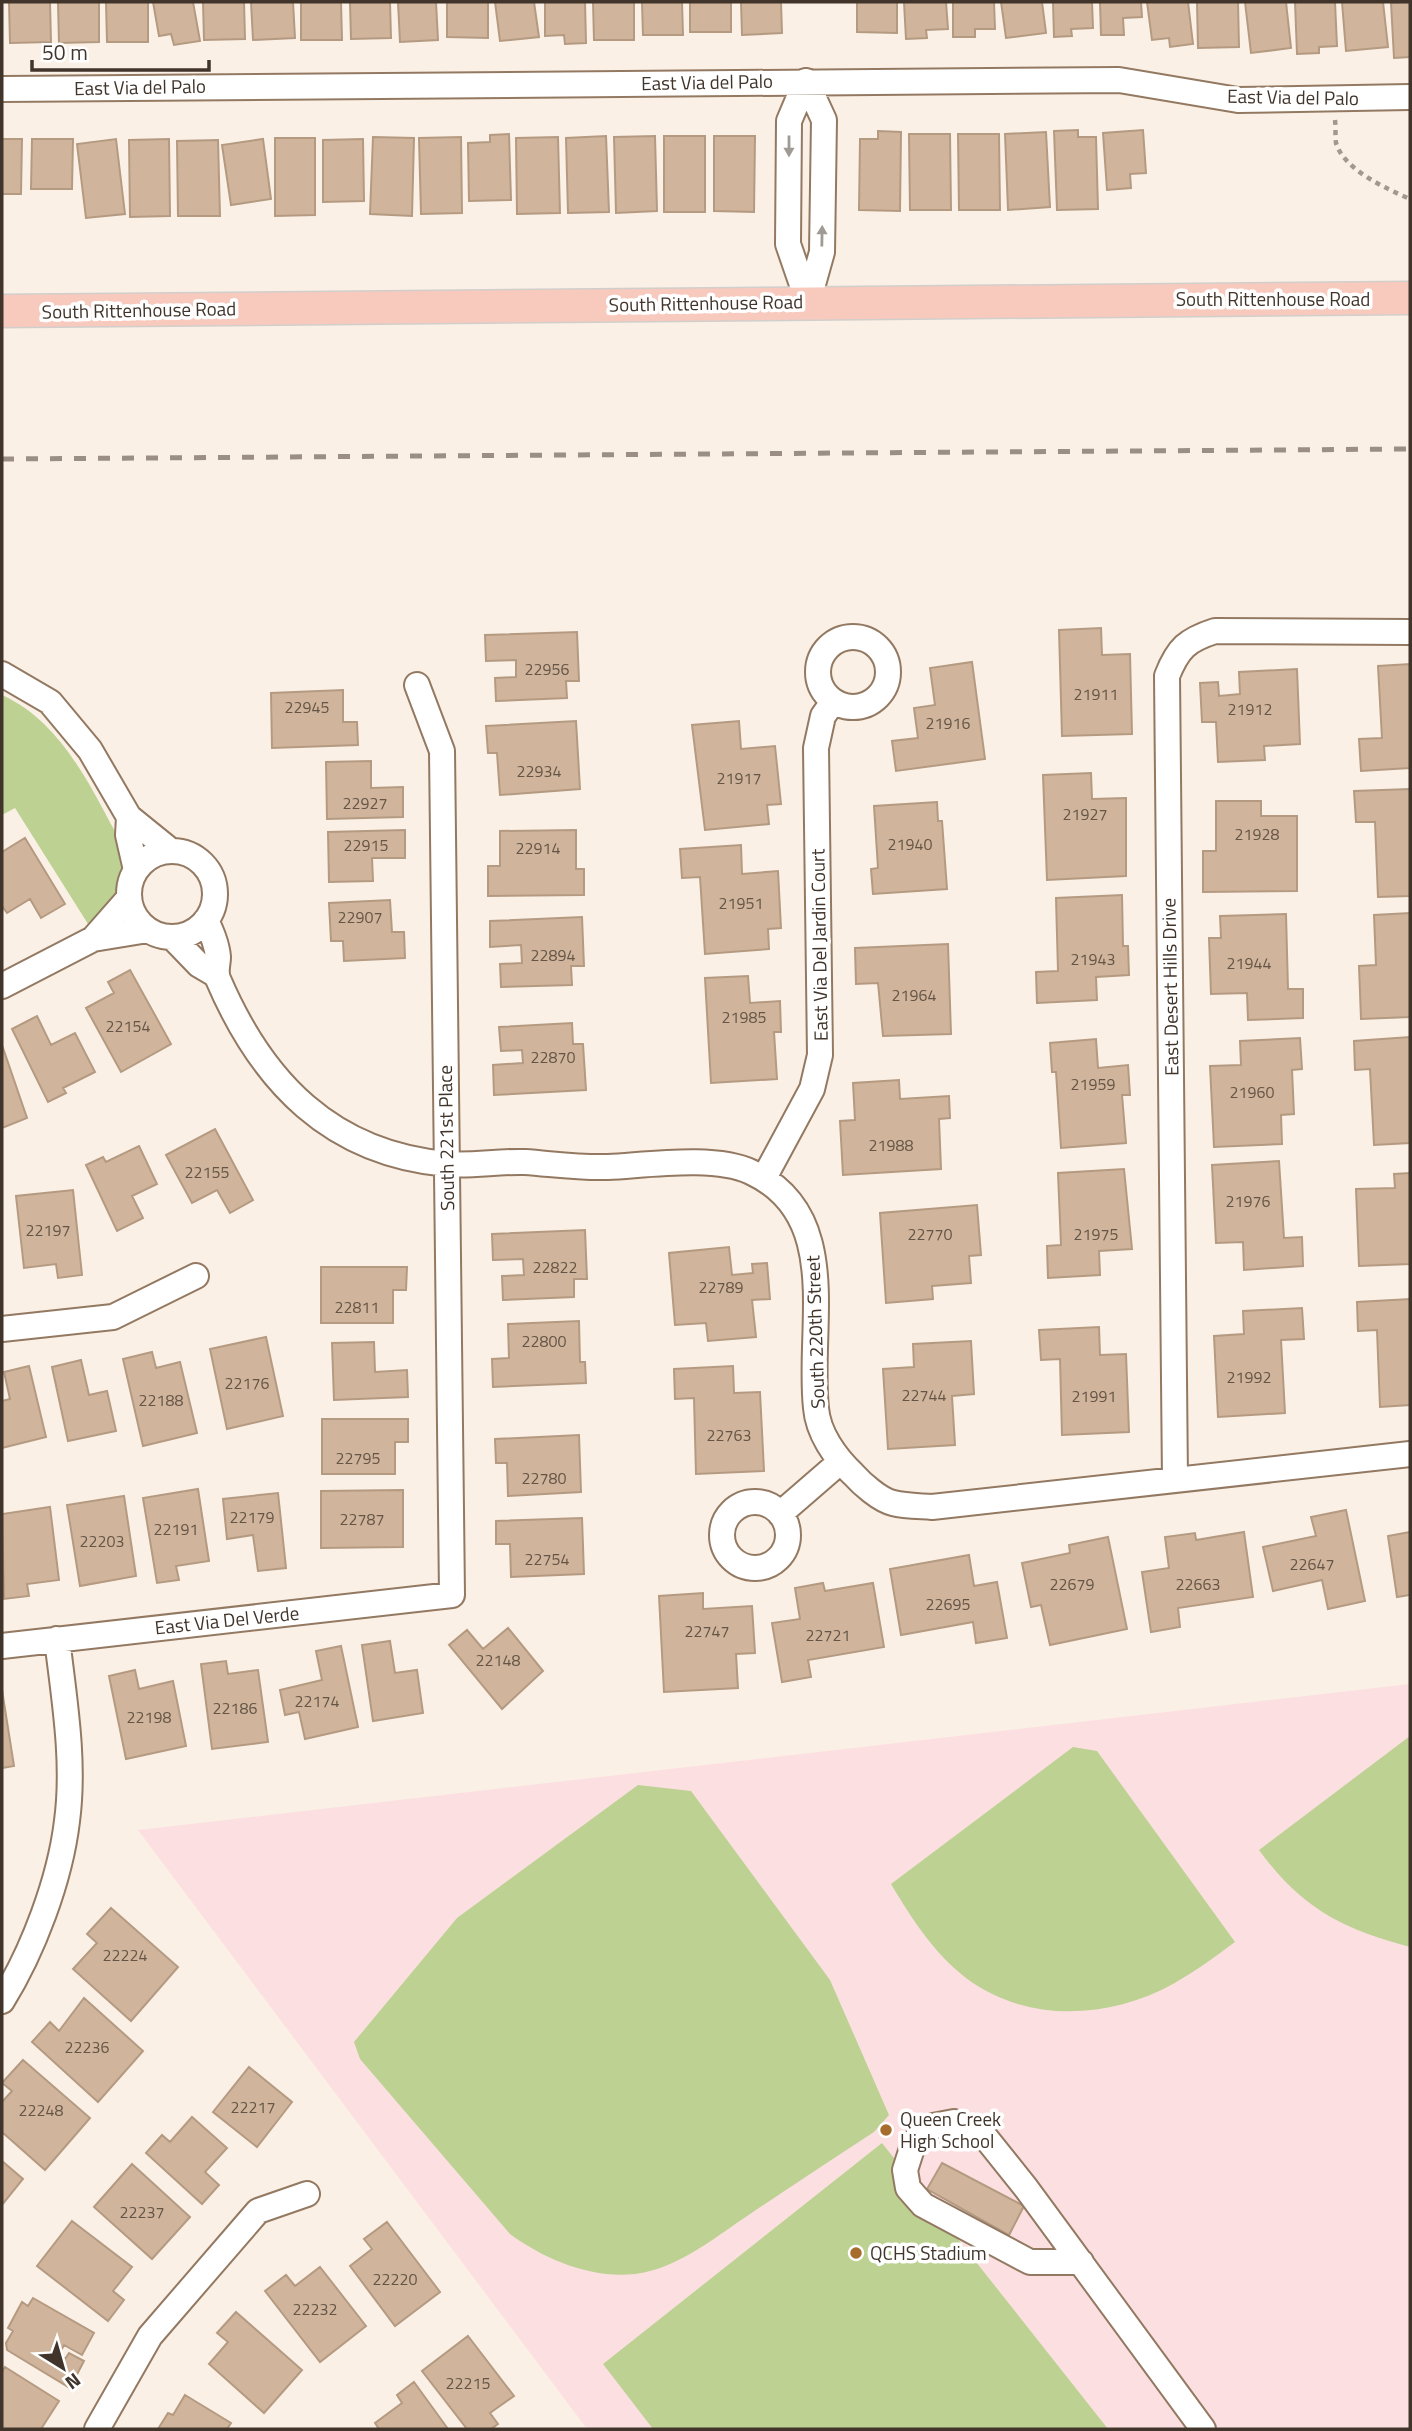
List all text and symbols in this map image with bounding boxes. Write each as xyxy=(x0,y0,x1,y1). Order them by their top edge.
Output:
scale bar xyxy=(32,28,208,72)
text: 50 m xyxy=(42,36,88,68)
street label: East Via del Palo xyxy=(641,66,773,97)
street label: East Via del Palo xyxy=(74,71,206,102)
street label: East Via del Palo xyxy=(1227,81,1359,112)
one-way arrow xyxy=(783,135,794,157)
one-way arrow xyxy=(816,225,828,247)
street label: South Rittenhouse Road xyxy=(1176,284,1370,313)
street label: South Rittenhouse Road xyxy=(608,286,804,319)
street label: South Rittenhouse Road xyxy=(41,293,237,326)
house number: 22956 xyxy=(525,657,569,681)
house number: 21911 xyxy=(1074,682,1118,706)
house number: 22945 xyxy=(285,695,329,719)
house number: 21912 xyxy=(1228,697,1272,721)
house number: 21916 xyxy=(926,711,970,735)
house number: 22934 xyxy=(517,759,561,783)
house number: 21917 xyxy=(717,766,761,790)
house number: 22927 xyxy=(343,791,387,815)
house number: 21927 xyxy=(1063,802,1107,826)
house number: 21928 xyxy=(1235,822,1279,846)
house number: 21940 xyxy=(888,832,932,856)
house number: 22915 xyxy=(344,833,388,857)
house number: 22914 xyxy=(516,836,560,860)
street label: East Via Del Jardin Court xyxy=(802,848,835,1041)
house number: 21951 xyxy=(719,891,763,915)
street label: East Desert Hills Drive xyxy=(1153,898,1186,1076)
house number: 22907 xyxy=(338,905,382,929)
house number: 22894 xyxy=(531,943,575,967)
house number: 21943 xyxy=(1071,947,1115,971)
house number: 21944 xyxy=(1227,951,1271,975)
house number: 21964 xyxy=(892,983,936,1007)
house number: 21985 xyxy=(722,1005,766,1029)
house number: 22154 xyxy=(106,1014,150,1038)
house number: 22870 xyxy=(531,1045,575,1069)
street label: South 221st Place xyxy=(430,1065,461,1211)
house number: 21959 xyxy=(1071,1072,1115,1096)
house number: 21960 xyxy=(1230,1080,1274,1104)
house number: 21988 xyxy=(869,1133,913,1157)
house number: 22155 xyxy=(185,1160,229,1184)
house number: 21976 xyxy=(1226,1189,1270,1213)
house number: 22197 xyxy=(26,1218,70,1242)
house number: 22770 xyxy=(908,1222,952,1246)
house number: 21975 xyxy=(1074,1222,1118,1246)
house number: 22822 xyxy=(533,1255,577,1279)
street label: South 220th Street xyxy=(797,1255,832,1409)
house number: 22789 xyxy=(699,1275,743,1299)
house number: 22811 xyxy=(335,1295,379,1319)
house number: 22800 xyxy=(522,1329,566,1353)
house number: 21992 xyxy=(1227,1365,1271,1389)
house number: 22176 xyxy=(225,1371,269,1395)
house number: 22744 xyxy=(902,1383,946,1407)
house number: 21991 xyxy=(1072,1384,1116,1408)
house number: 22188 xyxy=(139,1388,183,1412)
house number: 22763 xyxy=(707,1423,751,1447)
house number: 22795 xyxy=(336,1446,380,1470)
house number: 22780 xyxy=(522,1466,566,1490)
house number: 22179 xyxy=(230,1505,274,1529)
house number: 22787 xyxy=(340,1507,384,1531)
house number: 22191 xyxy=(154,1517,198,1541)
house number: 22203 xyxy=(80,1529,124,1553)
house number: 22754 xyxy=(525,1547,569,1571)
house number: 22647 xyxy=(1290,1552,1334,1576)
house number: 22679 xyxy=(1050,1572,1094,1596)
house number: 22663 xyxy=(1176,1572,1220,1596)
house number: 22695 xyxy=(926,1592,970,1616)
street label: East Via Del Verde xyxy=(153,1597,301,1642)
house number: 22747 xyxy=(685,1619,729,1643)
house number: 22721 xyxy=(806,1623,850,1647)
house number: 22148 xyxy=(476,1648,520,1672)
house number: 22174 xyxy=(295,1689,339,1713)
house number: 22186 xyxy=(213,1696,257,1720)
house number: 22198 xyxy=(127,1705,171,1729)
house number: 22224 xyxy=(103,1943,147,1967)
house number: 22236 xyxy=(65,2035,109,2059)
house number: 22217 xyxy=(231,2095,275,2119)
house number: 22248 xyxy=(19,2098,63,2122)
place label: Queen Creek High School xyxy=(900,2104,1001,2155)
marker: Queen Creek High School xyxy=(878,2122,894,2138)
house number: 22237 xyxy=(120,2200,164,2224)
place label: QCHS Stadium xyxy=(870,2238,987,2267)
marker: QCHS Stadium xyxy=(848,2245,864,2261)
house number: 22220 xyxy=(373,2267,417,2291)
house number: 22232 xyxy=(293,2297,337,2321)
north arrow xyxy=(28,2333,98,2403)
text: N xyxy=(60,2366,88,2398)
house number: 22215 xyxy=(446,2371,490,2395)

